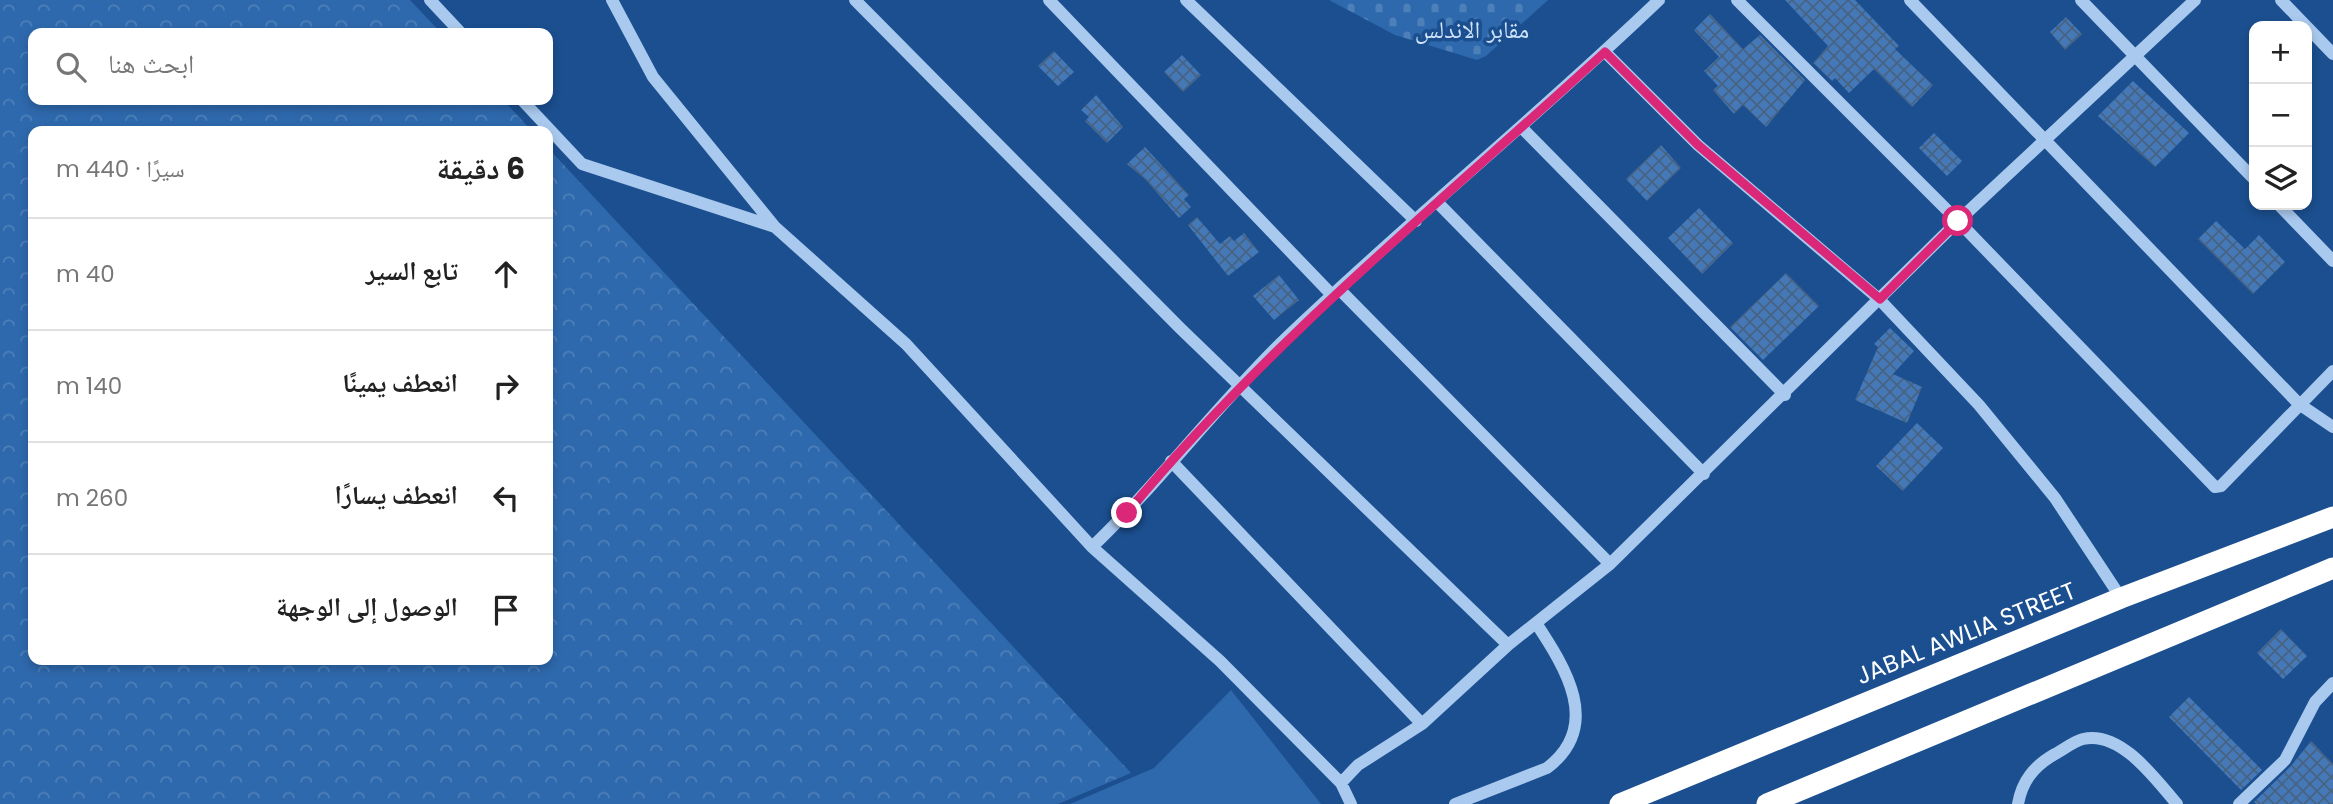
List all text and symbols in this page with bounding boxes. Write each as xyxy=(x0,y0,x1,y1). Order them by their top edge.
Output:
park label: مقابر الاندلس xyxy=(1415,13,1529,46)
map controls xyxy=(2249,21,2312,210)
button: + xyxy=(2249,21,2312,84)
search box xyxy=(28,28,553,105)
text: ابحث هنا xyxy=(108,46,194,82)
icon: search xyxy=(52,48,90,86)
button: − xyxy=(2249,84,2312,147)
text: 6 دقيقة xyxy=(437,147,525,190)
button: layers xyxy=(2249,147,2312,210)
text: سيرًا · 440 m xyxy=(56,153,185,185)
route start xyxy=(1942,205,1973,236)
text: تابع السير xyxy=(366,253,458,289)
icon: ahead xyxy=(487,255,525,293)
text: 40 m xyxy=(56,258,115,290)
text: انعطف يمينًا xyxy=(342,365,458,401)
icon: right xyxy=(487,367,525,405)
text: 140 m xyxy=(56,370,122,402)
text: انعطف يسارًا xyxy=(335,477,458,513)
icon: left xyxy=(487,479,525,517)
text: 260 m xyxy=(56,482,128,514)
route end xyxy=(1111,497,1142,528)
street label: JABAL AWLIA STREET xyxy=(1851,574,2081,692)
text: الوصول إلى الوجهة xyxy=(276,589,458,625)
icon: arrive xyxy=(487,591,525,629)

